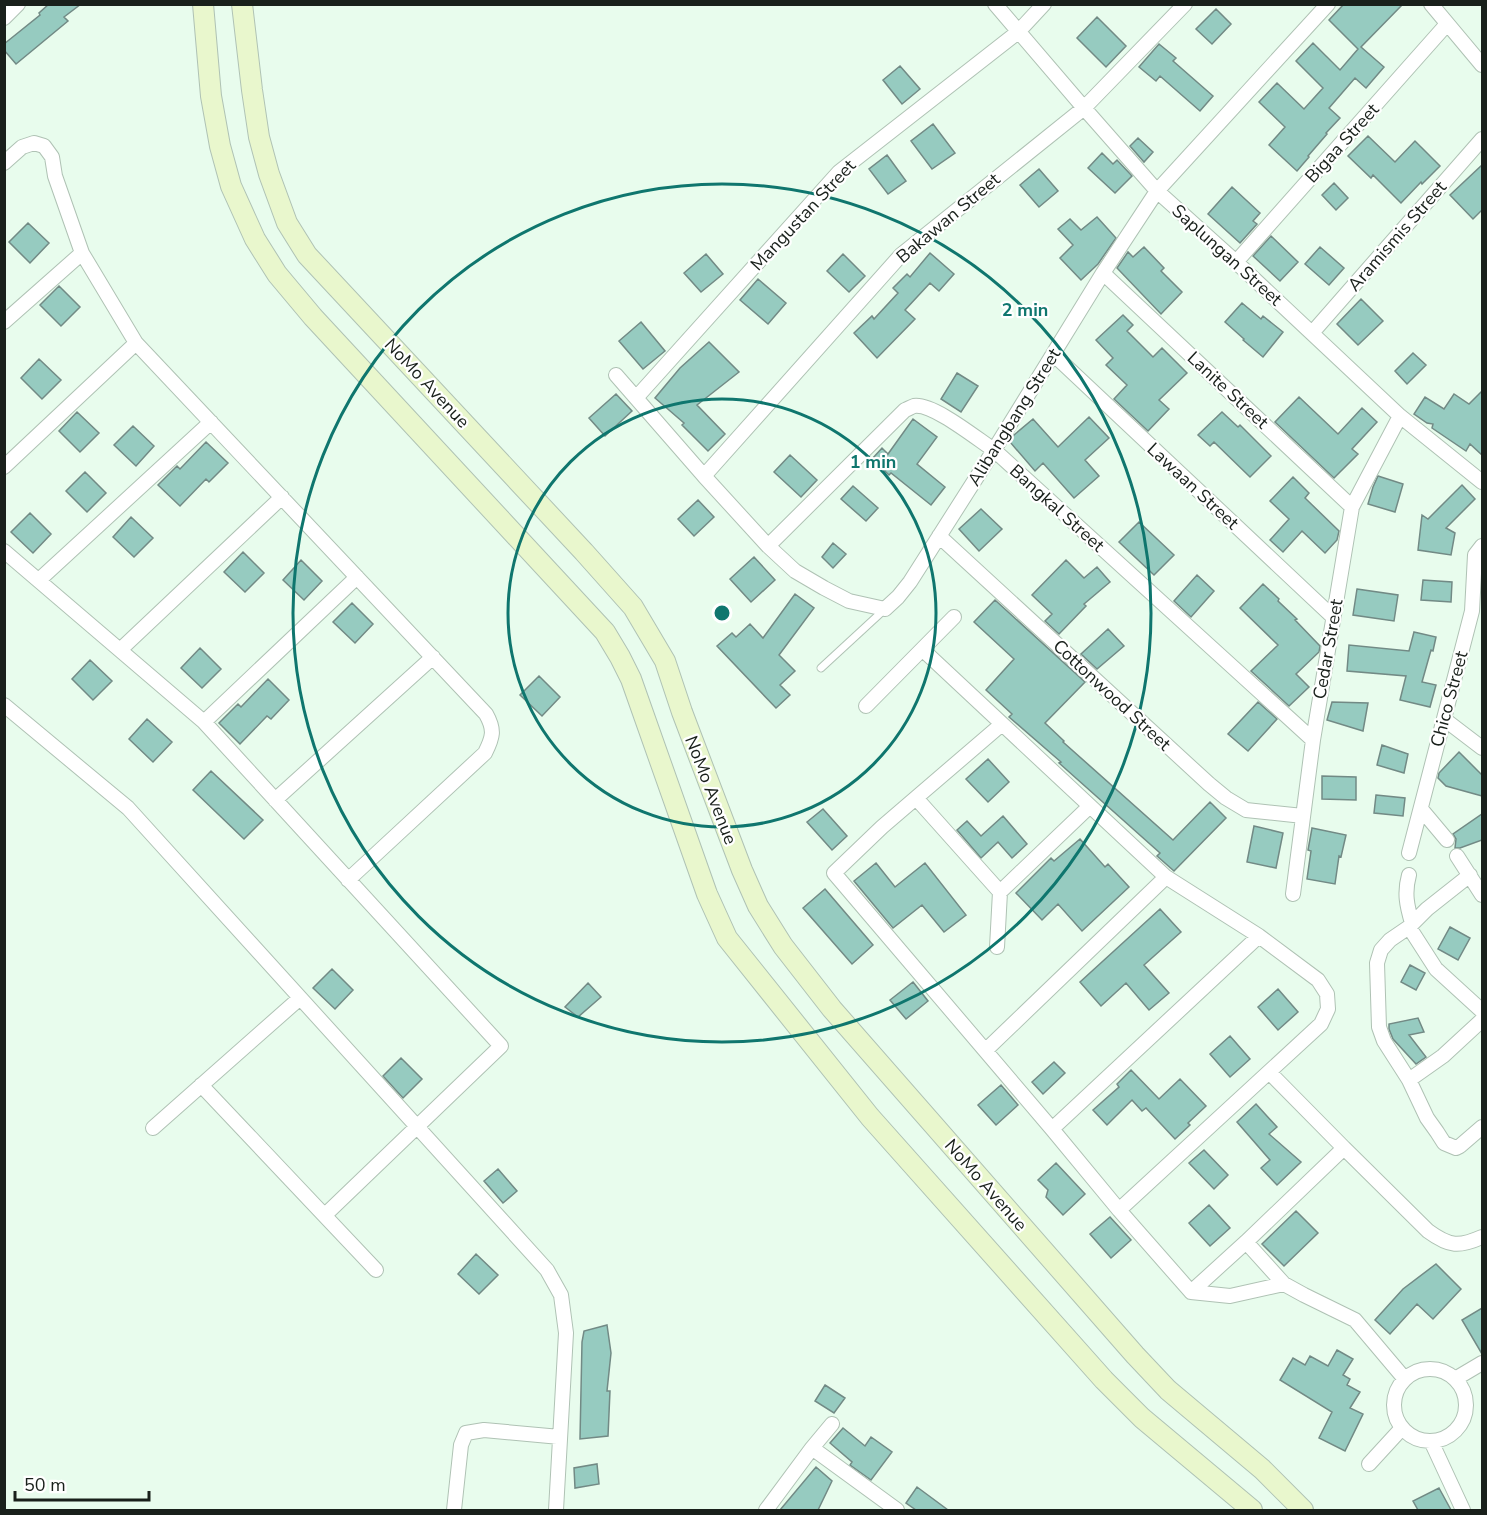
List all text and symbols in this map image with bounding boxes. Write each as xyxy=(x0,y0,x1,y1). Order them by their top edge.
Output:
street label: Bigaa Street xyxy=(1300,97,1385,188)
street label: Mangustan Street xyxy=(745,154,861,276)
street label: Bakawan Street xyxy=(891,167,1005,269)
street label: Aramismis Street xyxy=(1342,175,1452,296)
street label: Saplungan Street xyxy=(1167,199,1288,311)
text: 2 min xyxy=(1002,298,1048,322)
street label: NoMo Avenue xyxy=(379,333,475,433)
street label: Alibangbang Street xyxy=(962,343,1066,490)
street label: Lanite Street xyxy=(1182,346,1274,434)
street label: Lawaan Street xyxy=(1142,437,1245,535)
text: 1 min xyxy=(850,450,896,474)
street label: Bangkal Street xyxy=(1004,459,1110,558)
street label: Cedar Street xyxy=(1307,596,1349,701)
centre of rings xyxy=(712,603,732,623)
street label: Cottonwood Street xyxy=(1048,634,1177,756)
street label: Chico Street xyxy=(1425,648,1474,750)
street label: NoMo Avenue xyxy=(679,732,743,848)
street label: NoMo Avenue xyxy=(939,1134,1033,1236)
scale bar xyxy=(15,1464,148,1502)
text: 50 m xyxy=(24,1473,66,1497)

